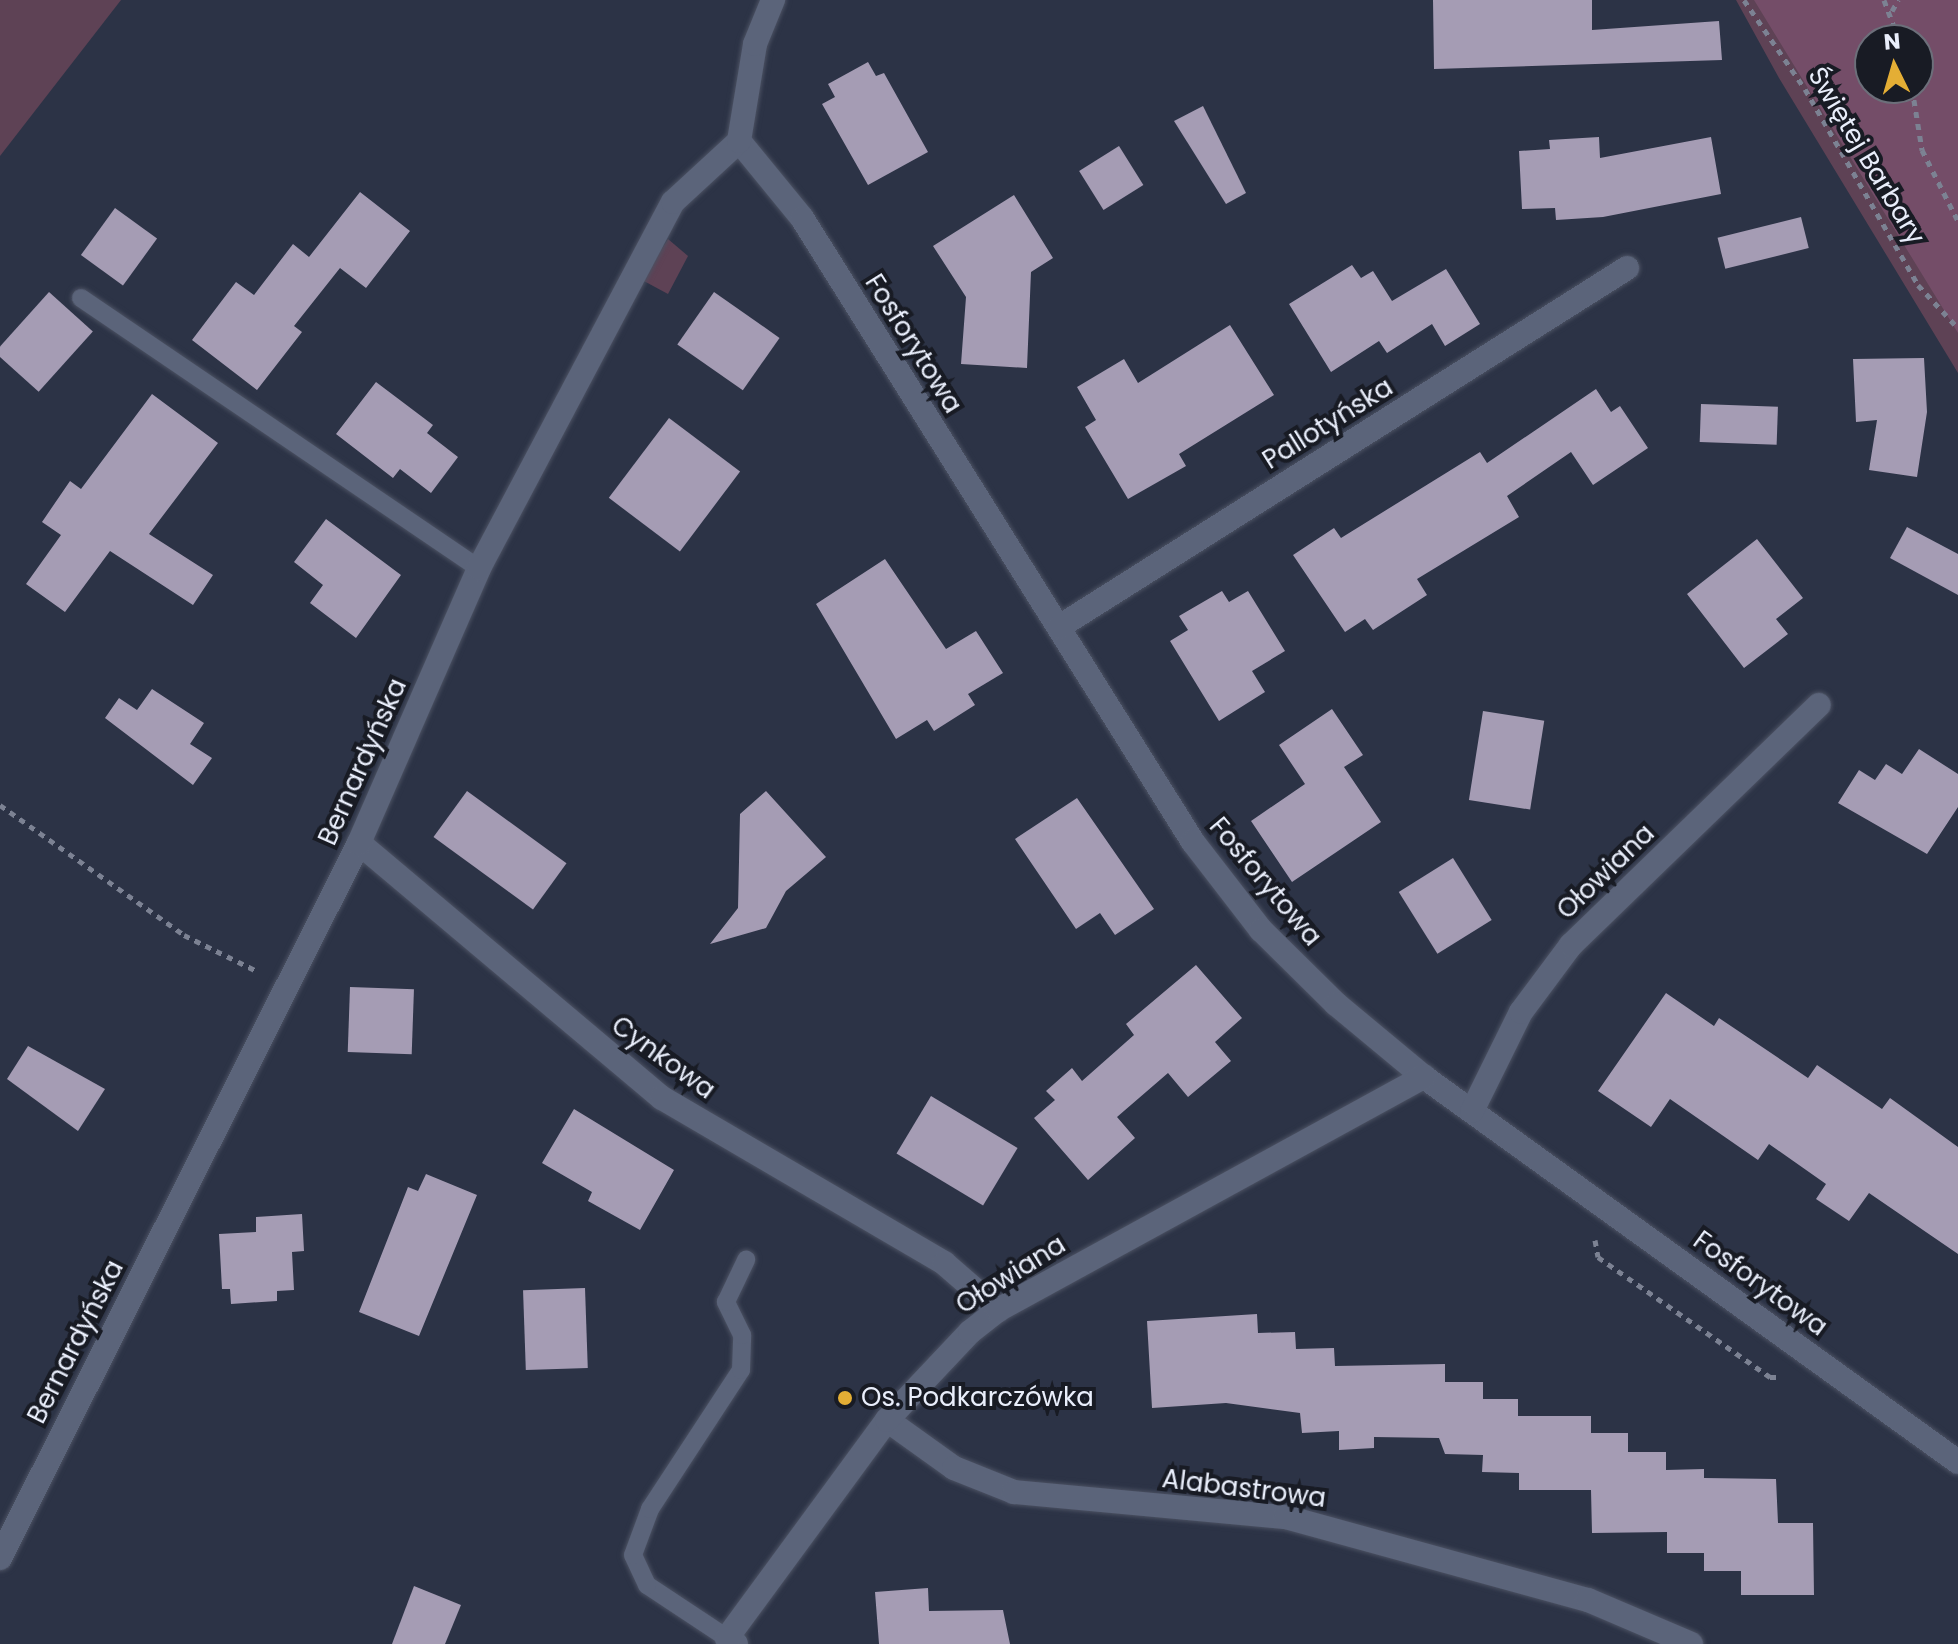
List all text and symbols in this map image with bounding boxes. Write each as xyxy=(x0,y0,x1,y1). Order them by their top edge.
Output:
north arrow xyxy=(1854,24,1934,104)
text: N xyxy=(1882,25,1902,58)
street label: Świętej Barbary xyxy=(1801,62,1931,250)
street label: Fosforytowa xyxy=(858,269,968,419)
street label: Pallotyńska xyxy=(1257,372,1399,476)
street label: Bernardyńska xyxy=(312,674,414,850)
street label: Fosforytowa xyxy=(1202,812,1328,952)
street label: Ołowiana xyxy=(1551,818,1661,926)
street label: Cynkowa xyxy=(605,1010,721,1106)
street label: Fosforytowa xyxy=(1687,1225,1833,1343)
street label: Ołowiana xyxy=(951,1229,1071,1321)
street label: Bernardyńska xyxy=(21,1255,131,1429)
place label: Os. Podkarczówka xyxy=(861,1382,1094,1414)
marker: Os. Podkarczówka xyxy=(836,1389,854,1407)
street label: Alabastrowa xyxy=(1160,1463,1328,1515)

